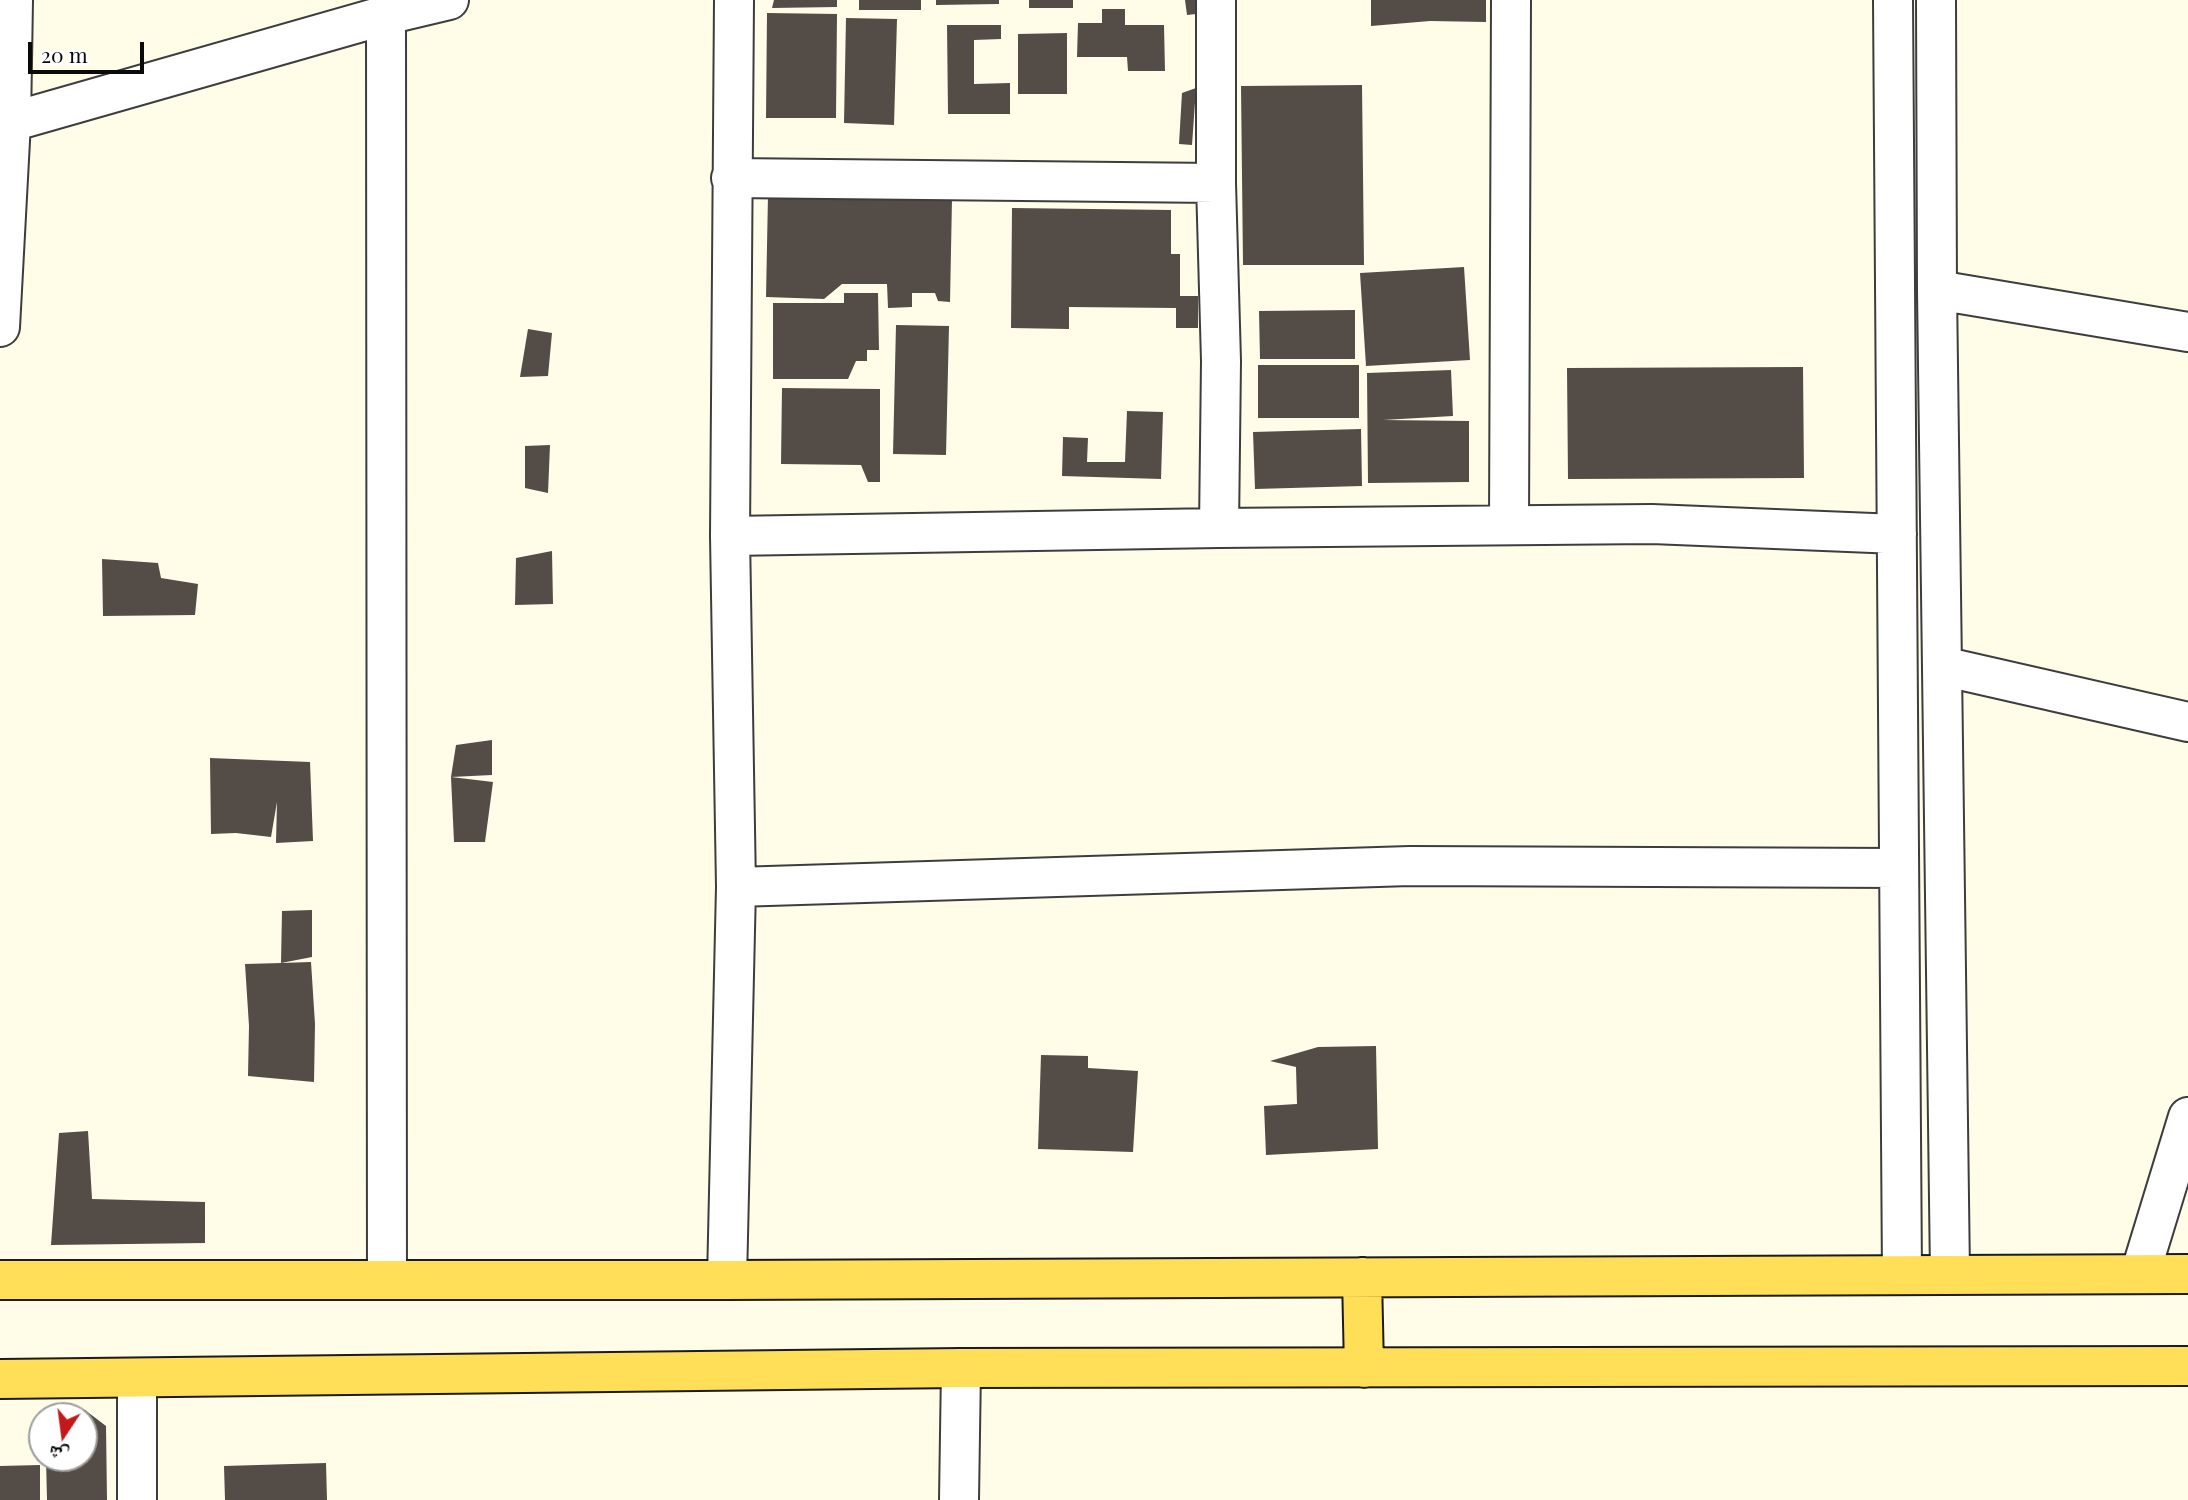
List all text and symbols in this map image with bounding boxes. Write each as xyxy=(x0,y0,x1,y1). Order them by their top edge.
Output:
scale bar xyxy=(32,28,147,72)
text: 20 m xyxy=(41,40,88,68)
north arrow xyxy=(28,1402,98,1472)
text: ش xyxy=(46,1441,71,1470)

